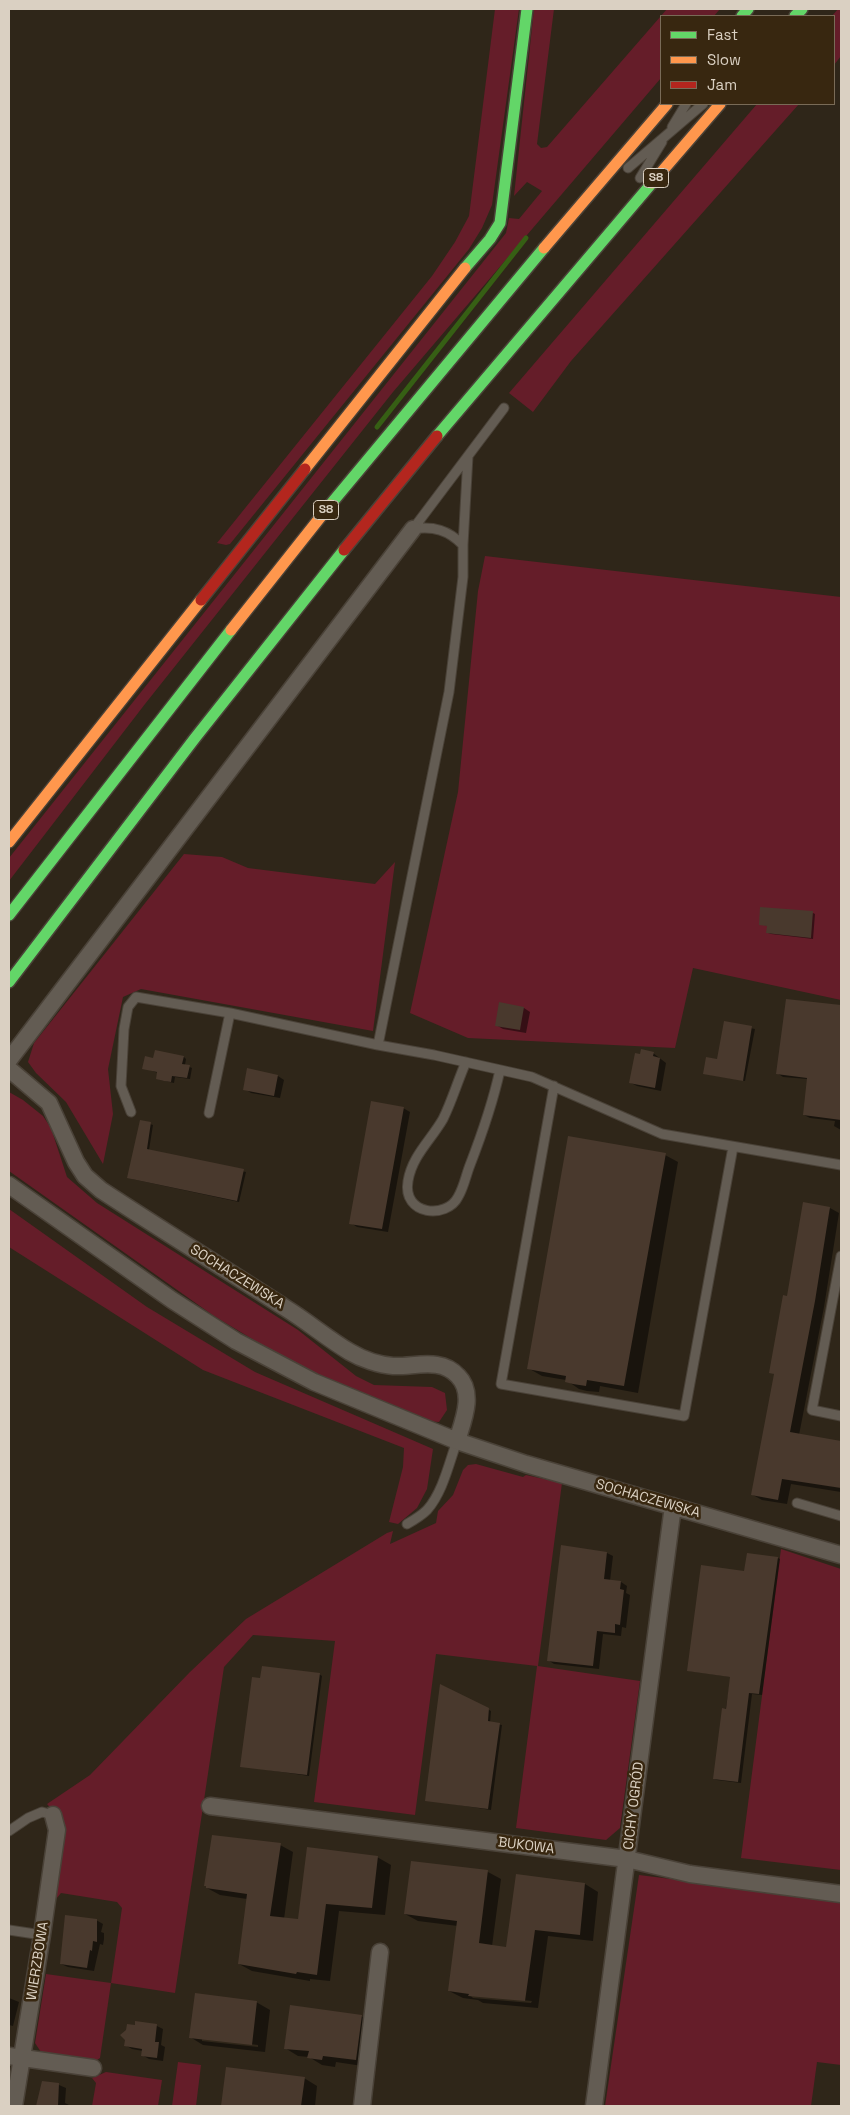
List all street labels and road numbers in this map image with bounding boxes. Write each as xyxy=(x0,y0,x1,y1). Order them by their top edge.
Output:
road number: S8 xyxy=(644,168,668,188)
road number: S8 xyxy=(314,500,338,520)
street label: SOCHACZEWSKA xyxy=(187,1241,287,1313)
street label: SOCHACZEWSKA xyxy=(594,1476,702,1522)
street label: CICHY OGRÓD xyxy=(620,1761,648,1851)
street label: BUKOWA xyxy=(497,1834,555,1858)
street label: WIERZBOWA xyxy=(23,1920,53,2002)

